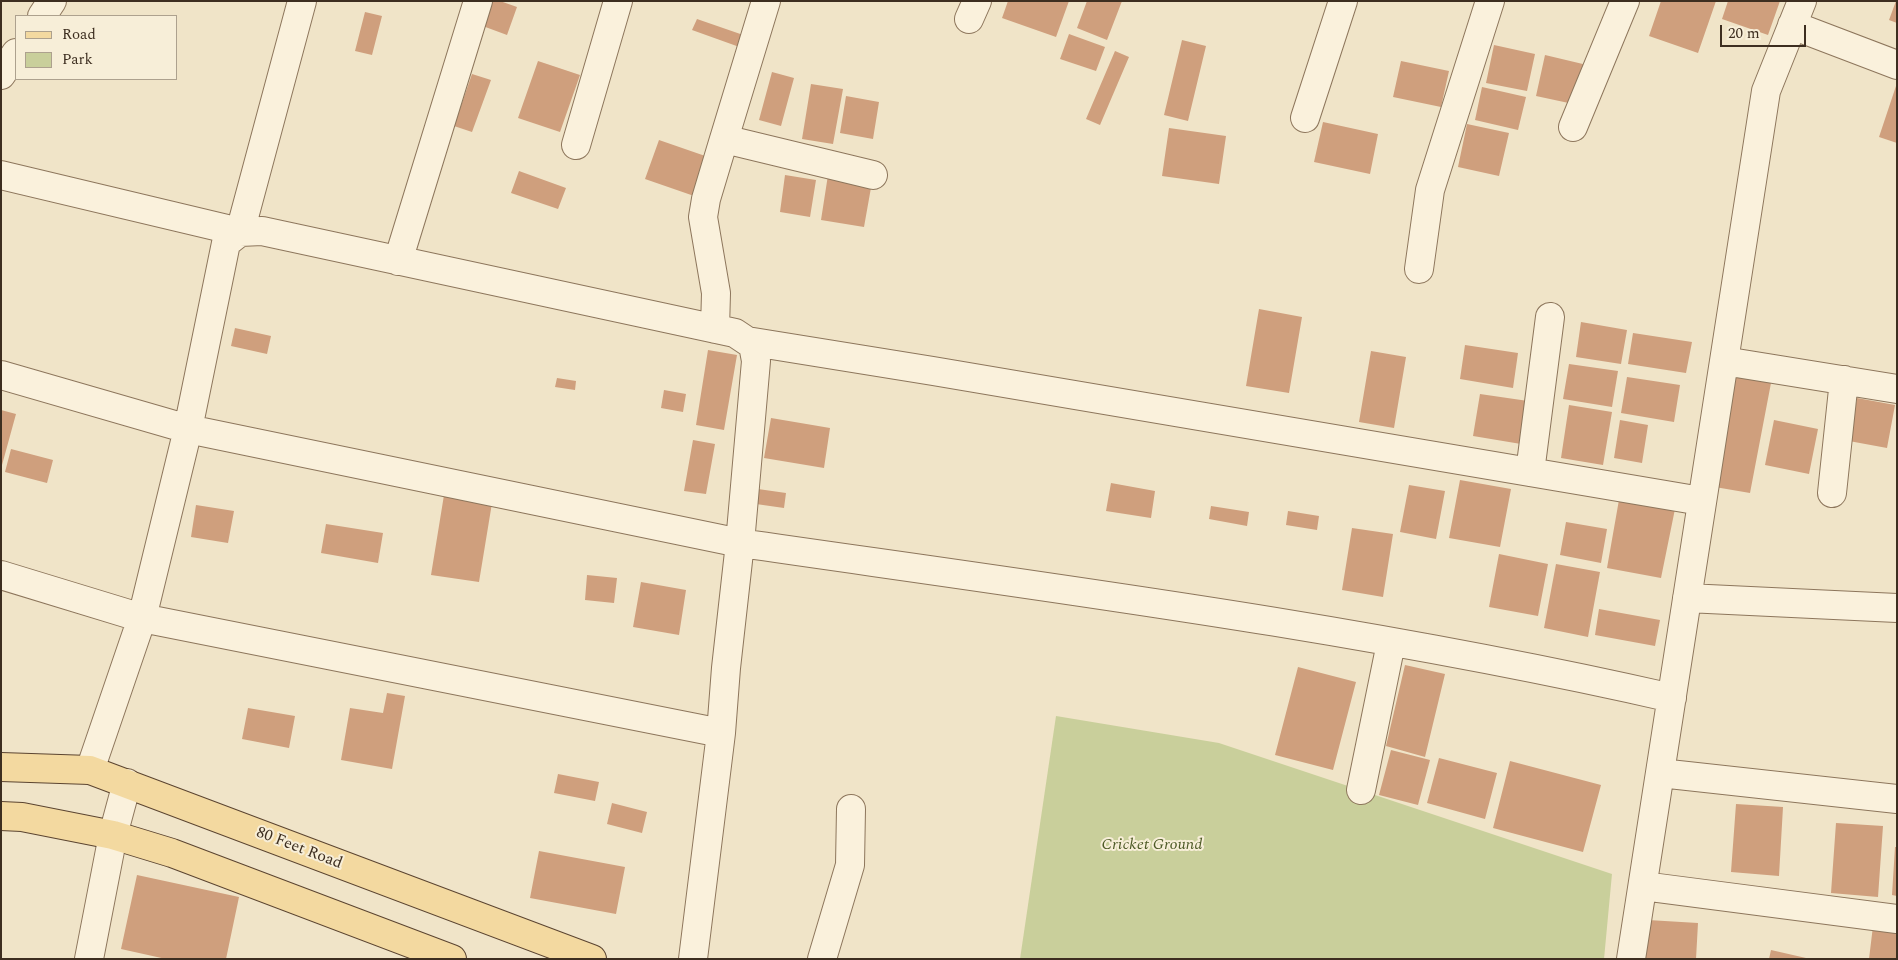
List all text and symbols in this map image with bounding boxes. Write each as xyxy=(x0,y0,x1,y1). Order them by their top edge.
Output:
legend xyxy=(15,15,178,80)
scale bar xyxy=(1723,15,1809,47)
text: 20 m xyxy=(1728,22,1760,45)
text: Road xyxy=(62,23,96,46)
text: Park xyxy=(62,48,93,71)
street label: 80 Feet Road xyxy=(253,824,345,874)
park label: Cricket Ground xyxy=(1102,836,1202,856)

